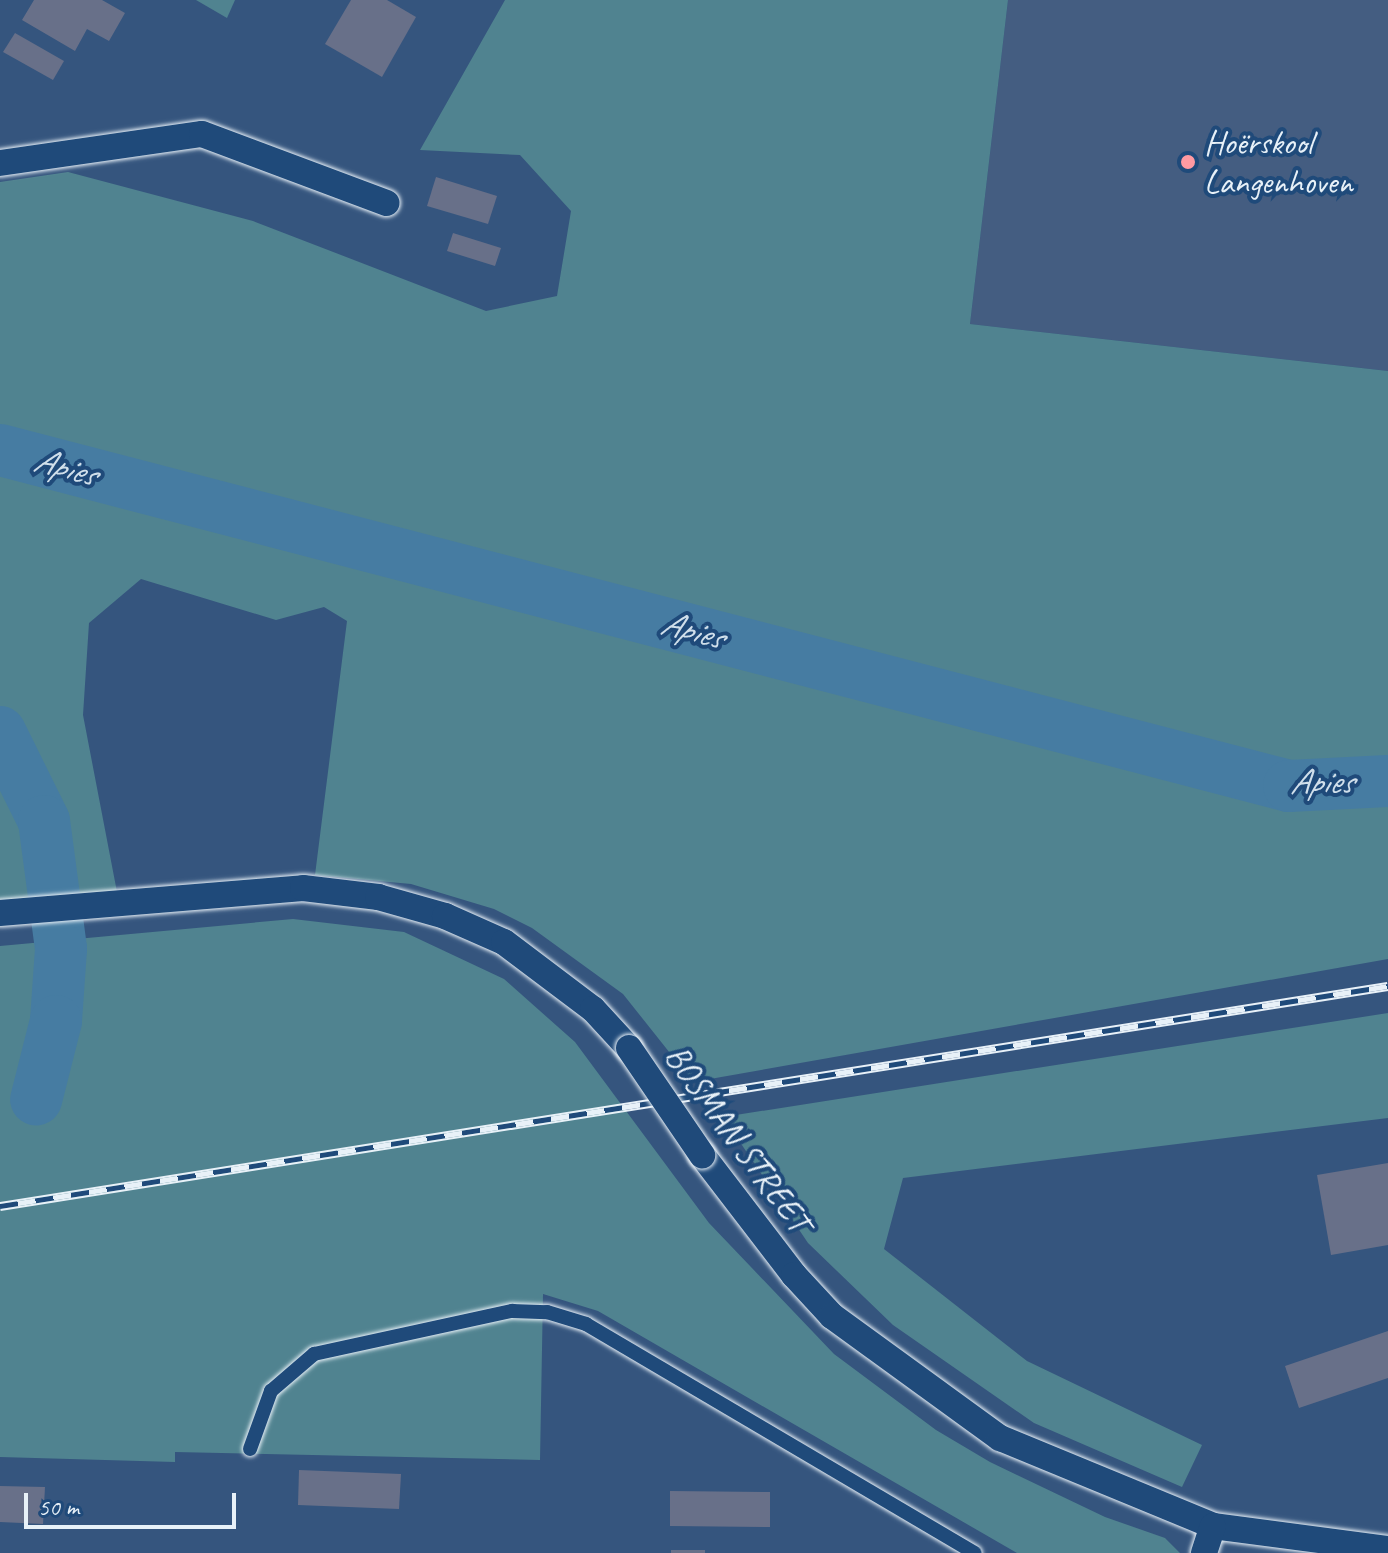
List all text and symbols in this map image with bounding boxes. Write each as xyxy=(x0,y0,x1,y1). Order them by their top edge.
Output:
place label: Hoërskool Langenhoven xyxy=(1204,122,1352,202)
marker: Hoërskool Langenhoven xyxy=(1179,153,1197,171)
water label: Apies xyxy=(29,438,101,496)
water label: Apies xyxy=(656,601,728,659)
water label: Apies xyxy=(1290,760,1352,804)
street label: BOSMAN STREET xyxy=(657,1037,819,1239)
scale bar xyxy=(28,1477,240,1527)
text: 50 m xyxy=(38,1492,79,1522)

